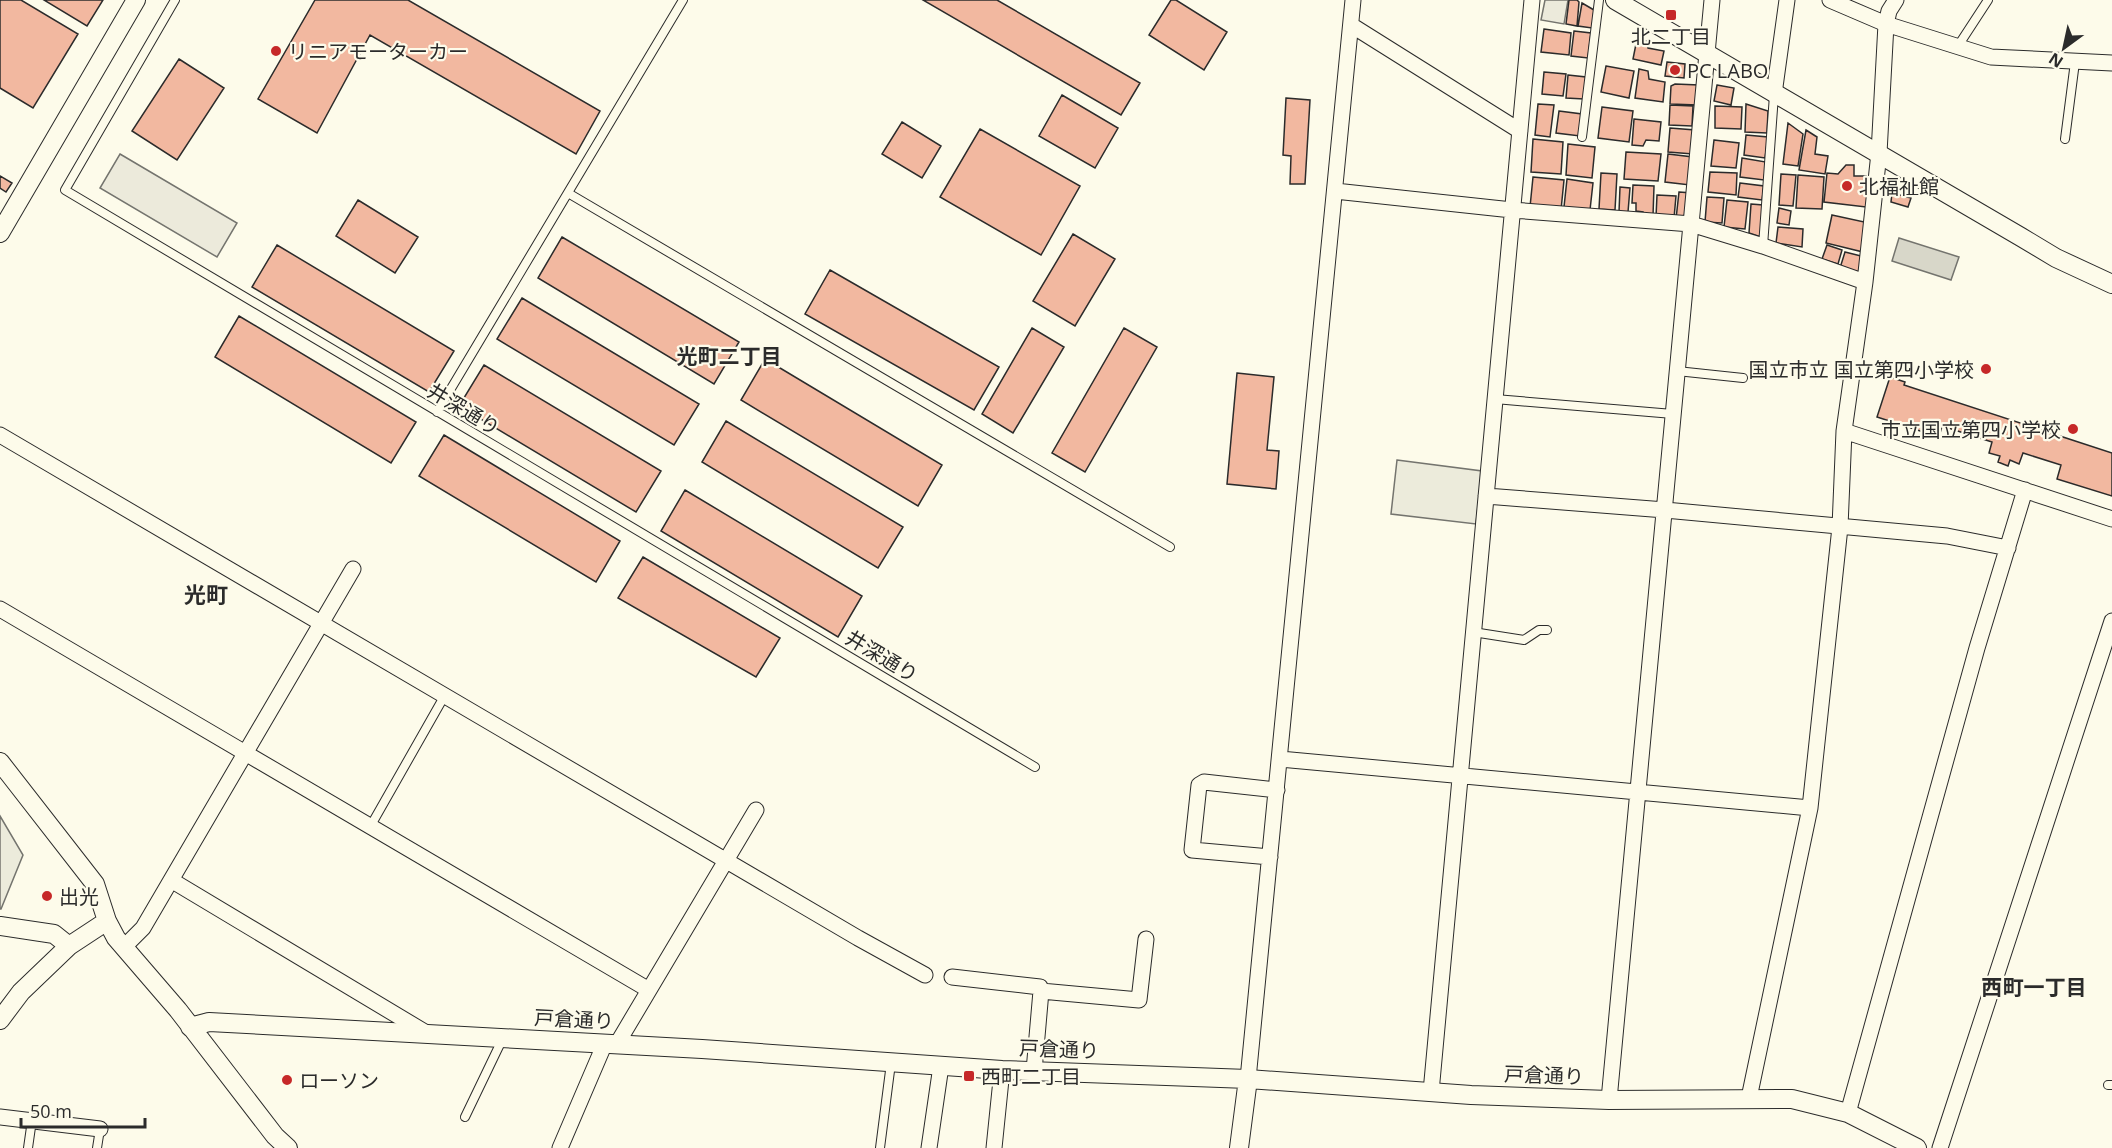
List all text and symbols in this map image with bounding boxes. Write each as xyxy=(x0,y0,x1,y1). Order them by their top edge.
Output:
marker: 北二丁目 xyxy=(1664,8,1678,22)
north arrow xyxy=(2034,18,2094,78)
place label: 北二丁目 xyxy=(1631,23,1711,50)
place label: リニアモーターカー xyxy=(288,38,468,65)
marker: リニアモーターカー xyxy=(269,44,283,58)
text: N xyxy=(2044,48,2067,73)
place label: PC LABO xyxy=(1687,57,1768,84)
marker: PC LABO xyxy=(1668,63,1682,77)
place label: 北福祉館 xyxy=(1859,173,1939,200)
marker: 北福祉館 xyxy=(1840,179,1854,193)
district label: 光町二丁目 xyxy=(677,342,782,370)
place label: 国立市立 国立第四小学校 xyxy=(1749,356,1974,383)
marker: 国立市立 国立第四小学校 xyxy=(1979,362,1993,376)
street label: 井深通り xyxy=(423,377,505,441)
place label: 市立国立第四小学校 xyxy=(1881,416,2061,443)
marker: 市立国立第四小学校 xyxy=(2066,422,2080,436)
district label: 光町 xyxy=(184,579,228,609)
street label: 井深通り xyxy=(841,624,923,688)
place label: 出光 xyxy=(59,883,99,910)
marker: 出光 xyxy=(40,889,54,903)
district label: 西町一丁目 xyxy=(1982,973,2087,1001)
street label: 戸倉通り xyxy=(533,1003,615,1035)
street label: 戸倉通り xyxy=(1019,1034,1099,1064)
street label: 戸倉通り xyxy=(1504,1060,1584,1090)
place label: 西町二丁目 xyxy=(981,1063,1081,1090)
place label: ローソン xyxy=(299,1067,379,1094)
marker: 西町二丁目 xyxy=(962,1069,976,1083)
marker: ローソン xyxy=(280,1073,294,1087)
scale bar xyxy=(21,1091,146,1129)
text: 50 m xyxy=(30,1099,72,1123)

